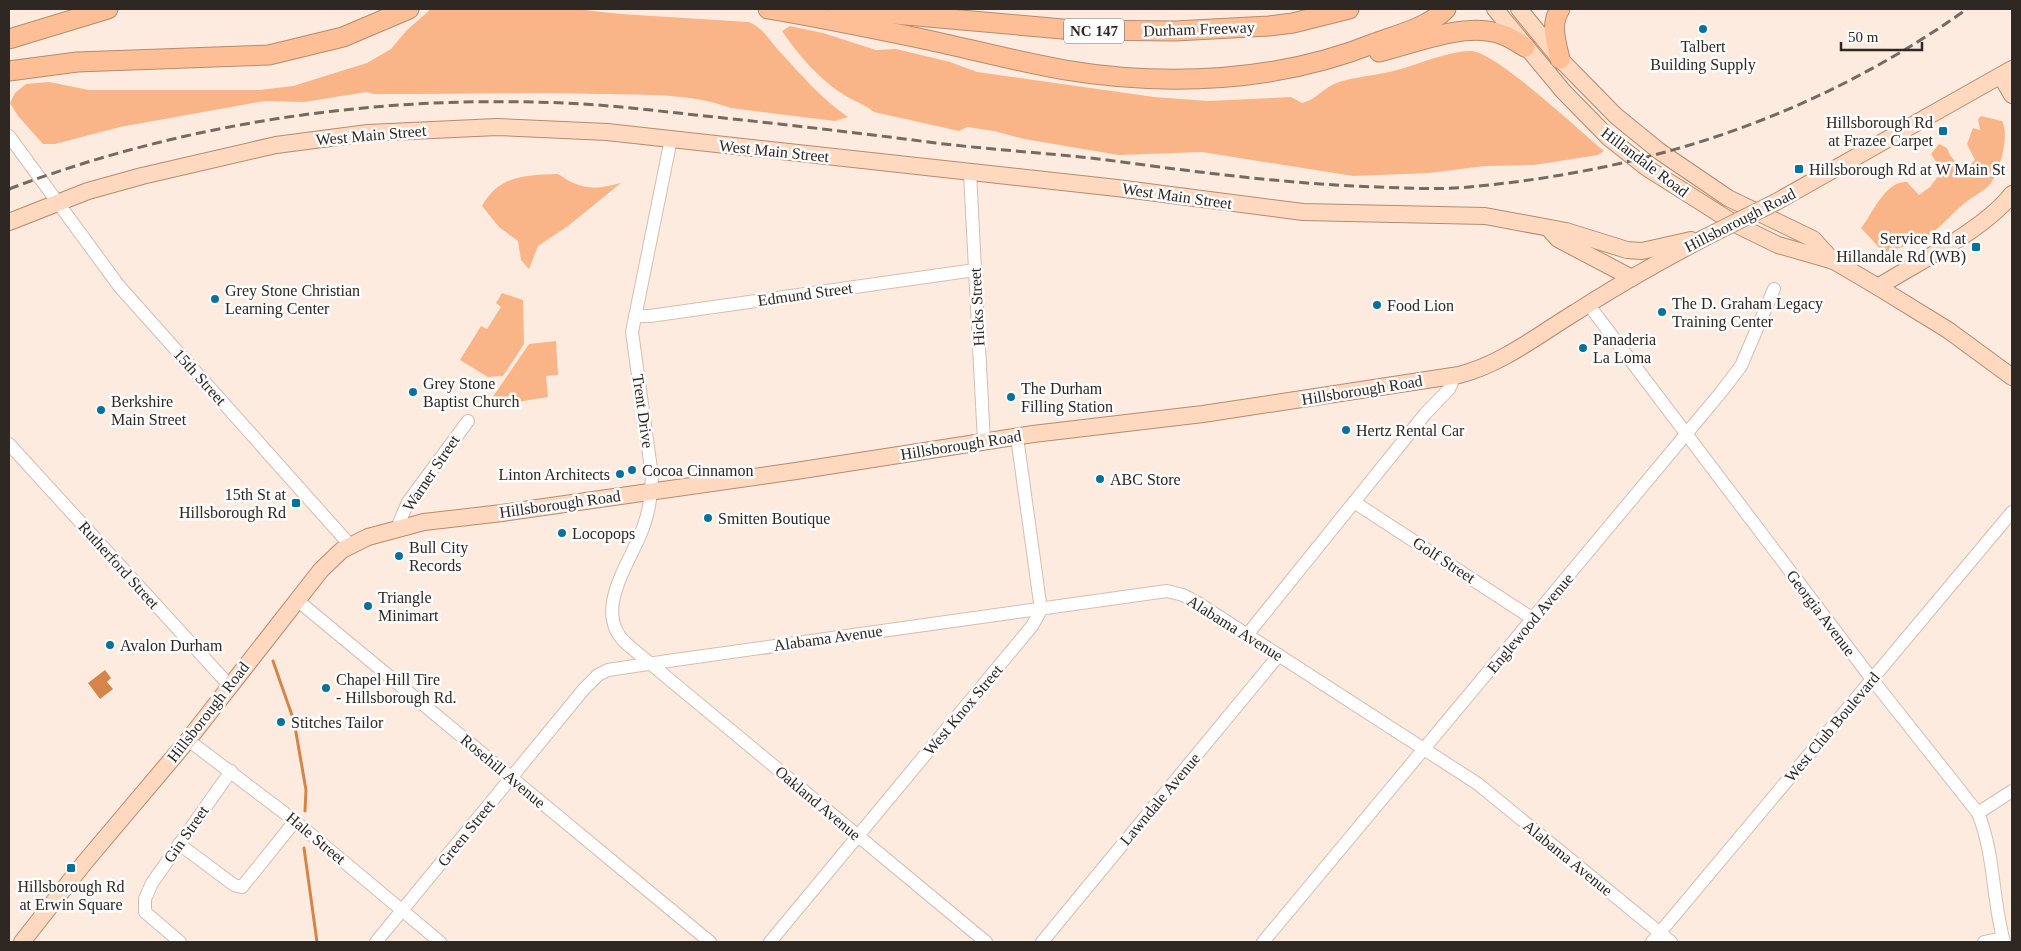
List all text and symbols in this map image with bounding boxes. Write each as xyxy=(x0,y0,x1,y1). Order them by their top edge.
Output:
road number: NC 147 xyxy=(1064,18,1124,44)
street label: Durham Freeway xyxy=(1143,19,1255,40)
scale bar xyxy=(1841,20,1922,52)
marker: Talbert Building Supply xyxy=(1697,23,1709,35)
text: 50 m xyxy=(1848,29,1879,45)
place label: Talbert Building Supply xyxy=(1650,38,1756,74)
place label: Hillsborough Rd at Frazee Carpet xyxy=(1826,114,1934,150)
street label: West Main Street xyxy=(315,122,427,148)
street label: Hillandale Road xyxy=(1598,124,1692,200)
marker: Hillsborough Rd at Frazee Carpet xyxy=(1937,125,1949,137)
street label: West Main Street xyxy=(718,137,830,165)
place label: Hillsborough Rd at W Main St xyxy=(1809,161,2006,179)
marker: Hillsborough Rd at W Main St xyxy=(1793,163,1805,175)
street label: West Main Street xyxy=(1121,180,1234,212)
street label: Hillsborough Road xyxy=(1682,185,1799,256)
place label: Service Rd at Hillandale Rd (WB) xyxy=(1836,230,1967,266)
marker: Service Rd at Hillandale Rd (WB) xyxy=(1970,241,1982,253)
street label: Hicks Street xyxy=(966,267,988,347)
street label: Edmund Street xyxy=(757,279,854,309)
place label: Grey Stone Christian Learning Center xyxy=(225,282,360,318)
marker: Grey Stone Christian Learning Center xyxy=(209,293,221,305)
place label: The D. Graham Legacy Training Center xyxy=(1672,295,1823,331)
place label: Food Lion xyxy=(1387,297,1454,314)
marker: Food Lion xyxy=(1371,299,1383,311)
marker: The D. Graham Legacy Training Center xyxy=(1656,306,1668,318)
place label: Panaderia La Loma xyxy=(1593,331,1656,366)
marker: Panaderia La Loma xyxy=(1577,342,1589,354)
street label: 15th Street xyxy=(170,345,230,409)
street label: Hillsborough Road xyxy=(1300,372,1424,409)
street label: Trent Drive xyxy=(629,373,657,449)
place label: Grey Stone Baptist Church xyxy=(423,375,519,411)
place label: The Durham Filling Station xyxy=(1021,380,1113,416)
marker: Grey Stone Baptist Church xyxy=(407,386,419,398)
marker: The Durham Filling Station xyxy=(1005,391,1017,403)
place label: Berkshire Main Street xyxy=(111,393,187,428)
marker: Berkshire Main Street xyxy=(95,404,107,416)
place label: Hertz Rental Car xyxy=(1356,422,1465,439)
marker: Hertz Rental Car xyxy=(1340,424,1352,436)
street label: Hillsborough Road xyxy=(899,427,1023,464)
street label: Warner Street xyxy=(399,431,463,514)
place label: Cocoa Cinnamon xyxy=(642,462,754,479)
marker: Cocoa Cinnamon xyxy=(626,464,638,476)
place label: Linton Architects xyxy=(498,466,610,483)
marker: Linton Architects xyxy=(614,468,626,480)
place label: ABC Store xyxy=(1110,471,1181,488)
marker: ABC Store xyxy=(1094,473,1106,485)
place label: 15th St at Hillsborough Rd xyxy=(179,486,287,522)
street label: Hillsborough Road xyxy=(498,487,622,522)
marker: 15th St at Hillsborough Rd xyxy=(290,497,302,509)
place label: Smitten Boutique xyxy=(718,510,830,528)
marker: Smitten Boutique xyxy=(702,512,714,524)
street label: Rutherford Street xyxy=(75,518,163,613)
place label: Locopops xyxy=(572,525,635,543)
marker: Locopops xyxy=(556,527,568,539)
street label: Golf Street xyxy=(1410,534,1479,587)
place label: Bull City Records xyxy=(409,539,468,574)
marker: Bull City Records xyxy=(393,550,405,562)
street label: Georgia Avenue xyxy=(1782,567,1859,660)
street label: Englewood Avenue xyxy=(1483,570,1577,677)
place label: Triangle Minimart xyxy=(378,589,439,624)
street label: Alabama Avenue xyxy=(1184,592,1286,664)
marker: Triangle Minimart xyxy=(362,600,374,612)
street label: Alabama Avenue xyxy=(773,622,883,654)
place label: Avalon Durham xyxy=(120,637,223,654)
marker: Avalon Durham xyxy=(104,639,116,651)
street label: Hillsborough Road xyxy=(164,659,253,766)
street label: West Knox Street xyxy=(920,661,1006,759)
street label: West Club Boulevard xyxy=(1781,669,1883,785)
place label: Chapel Hill Tire - Hillsborough Rd. xyxy=(336,671,456,707)
marker: Chapel Hill Tire - Hillsborough Rd. xyxy=(320,682,332,694)
place label: Stitches Tailor xyxy=(291,714,384,731)
marker: Stitches Tailor xyxy=(275,716,287,728)
street label: Rosehill Avenue xyxy=(457,731,549,811)
street label: Lawndale Avenue xyxy=(1117,750,1203,848)
street label: Oakland Avenue xyxy=(772,762,864,844)
street label: Green Street xyxy=(434,796,498,870)
street label: Gin Street xyxy=(160,802,212,866)
street label: Hale Street xyxy=(283,808,349,868)
street label: Alabama Avenue xyxy=(1520,817,1616,899)
marker: Hillsborough Rd at Erwin Square xyxy=(65,862,77,874)
place label: Hillsborough Rd at Erwin Square xyxy=(17,878,125,914)

